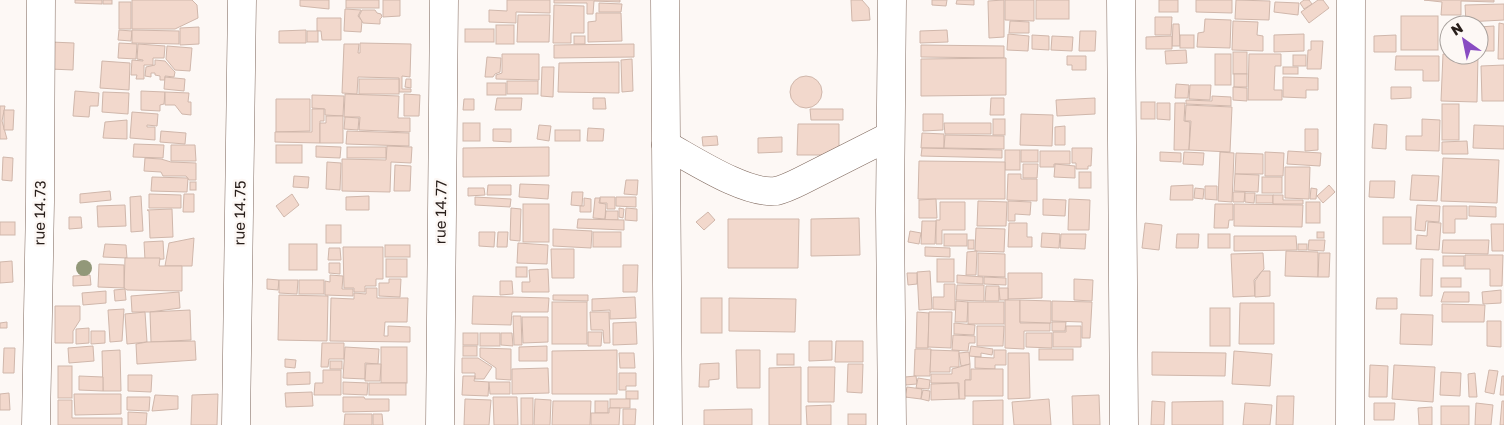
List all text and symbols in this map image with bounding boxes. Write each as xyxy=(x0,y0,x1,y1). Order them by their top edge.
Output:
north arrow xyxy=(1439,15,1489,65)
text: N xyxy=(1448,19,1466,39)
street label: rue 14.73 xyxy=(29,180,49,246)
street label: rue 14.75 xyxy=(229,180,249,246)
street label: rue 14.77 xyxy=(430,180,450,244)

